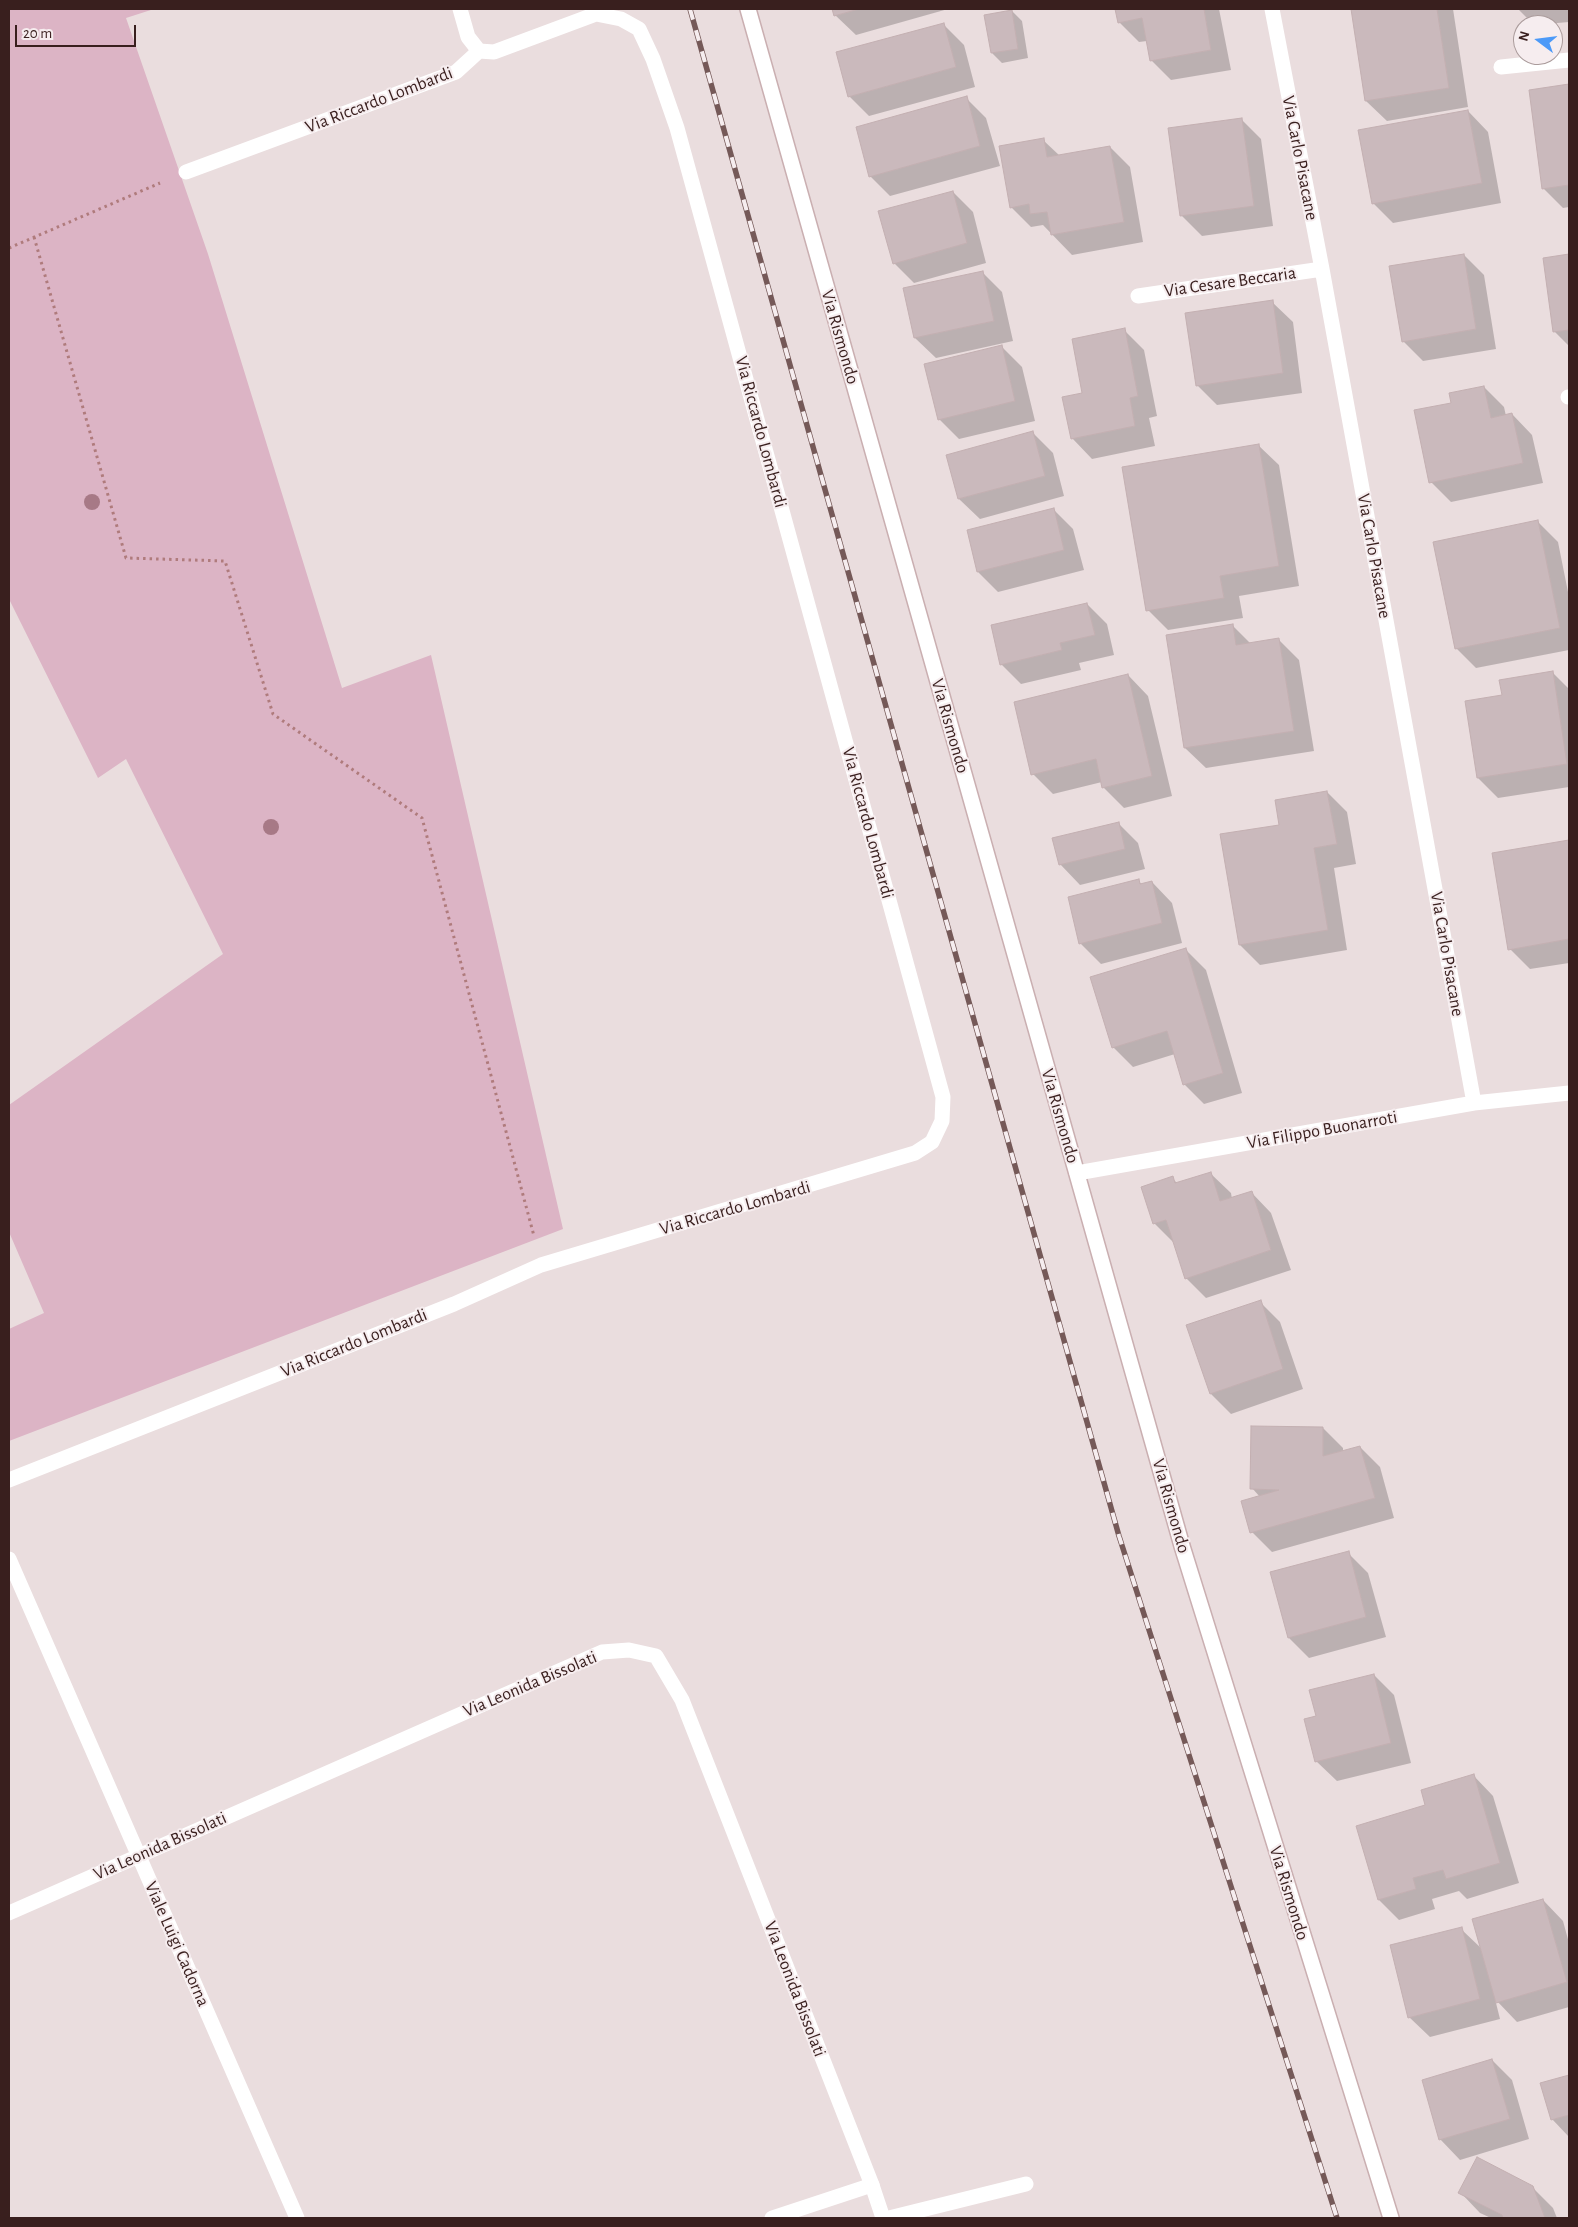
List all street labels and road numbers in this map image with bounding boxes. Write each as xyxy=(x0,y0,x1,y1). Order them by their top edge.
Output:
street label: Via Riccardo Lombardi xyxy=(302,62,456,138)
street label: Via Carlo Pisacane xyxy=(1277,94,1323,222)
street label: Via Cesare Beccaria xyxy=(1163,262,1297,302)
street label: Via Rismondo xyxy=(816,287,864,387)
street label: Via Riccardo Lombardi xyxy=(730,354,792,510)
street label: Via Carlo Pisacane xyxy=(1352,492,1396,620)
street label: Via Rismondo xyxy=(926,676,974,776)
street label: Via Riccardo Lombardi xyxy=(837,745,899,901)
street label: Via Carlo Pisacane xyxy=(1425,890,1469,1018)
street label: Via Rismondo xyxy=(1036,1066,1084,1166)
street label: Via Filippo Buonarroti xyxy=(1245,1106,1399,1154)
street label: Via Riccardo Lombardi xyxy=(657,1176,813,1240)
street label: Via Riccardo Lombardi xyxy=(278,1304,430,1382)
street label: Via Rismondo xyxy=(1147,1456,1195,1556)
street label: Via Leonida Bissolati xyxy=(460,1646,600,1722)
street label: Via Leonida Bissolati xyxy=(90,1807,230,1885)
street label: Via Rismondo xyxy=(1264,1843,1314,1943)
street label: Viale Luigi Cadorna xyxy=(140,1878,214,2010)
street label: Via Leonida Bissolati xyxy=(759,1918,831,2060)

